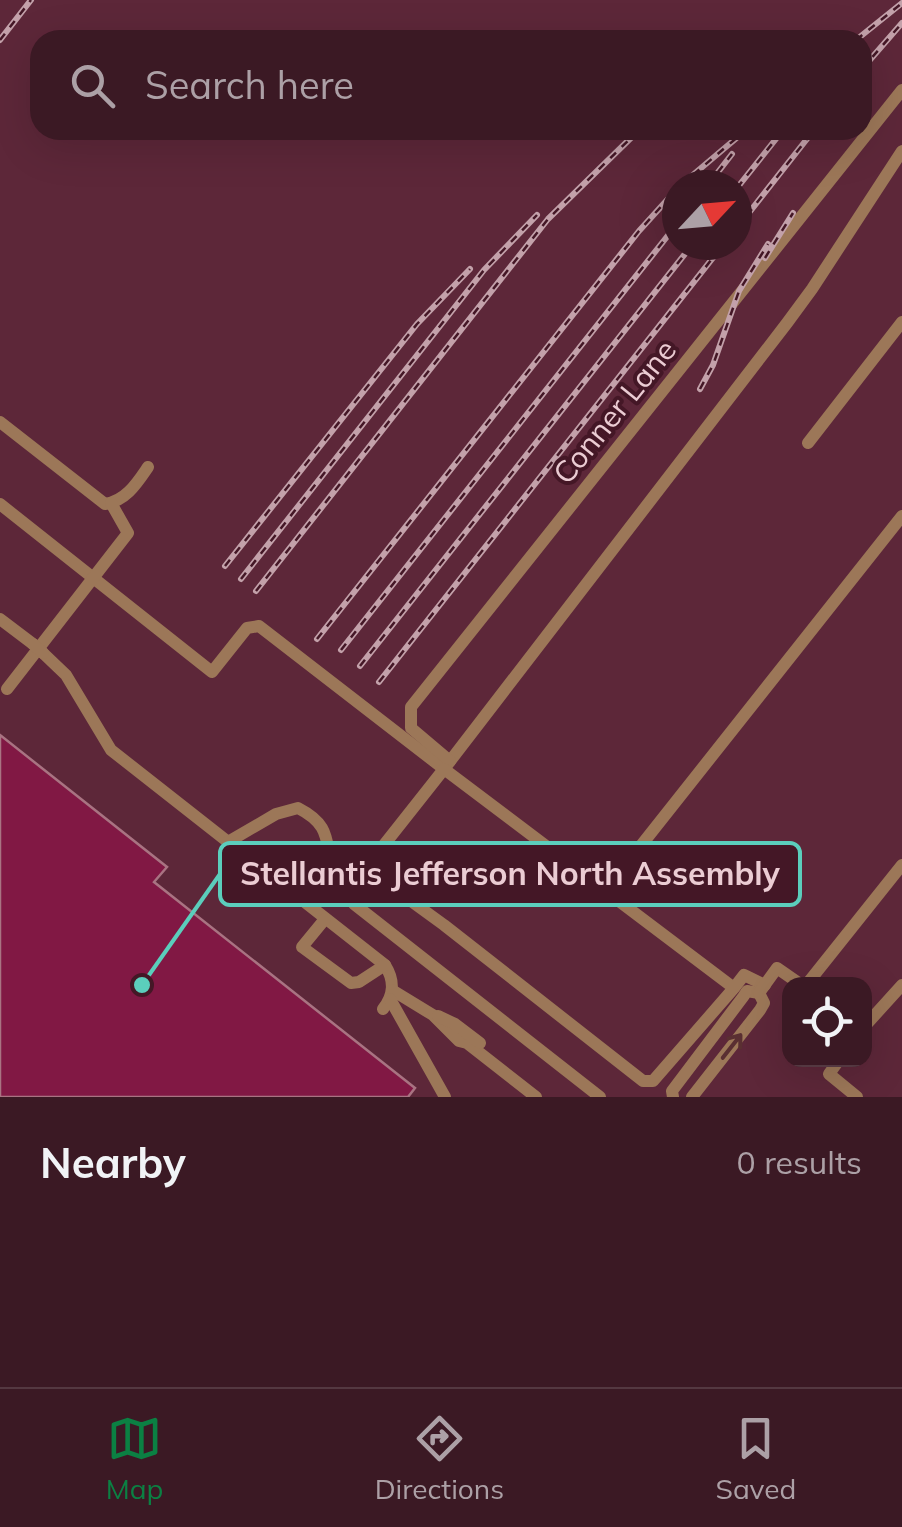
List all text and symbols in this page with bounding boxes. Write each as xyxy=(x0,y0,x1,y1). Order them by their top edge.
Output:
search box xyxy=(30,30,872,140)
icon: search xyxy=(65,58,120,113)
text: Search here xyxy=(145,61,354,109)
north arrow xyxy=(662,170,752,260)
street label: Conner Lane xyxy=(544,331,684,491)
callout: Stellantis Jefferson North Assembly xyxy=(220,843,800,905)
text: Stellantis Jefferson North Assembly xyxy=(240,853,781,893)
map controls xyxy=(782,977,872,1067)
button: locate xyxy=(782,977,872,1067)
one-way arrow xyxy=(721,1033,742,1060)
text: Nearby xyxy=(40,1136,186,1189)
text: 0 results xyxy=(737,1142,862,1182)
tab: Map xyxy=(106,1411,163,1506)
tab: Directions xyxy=(375,1411,504,1506)
tab: Saved xyxy=(715,1411,796,1506)

